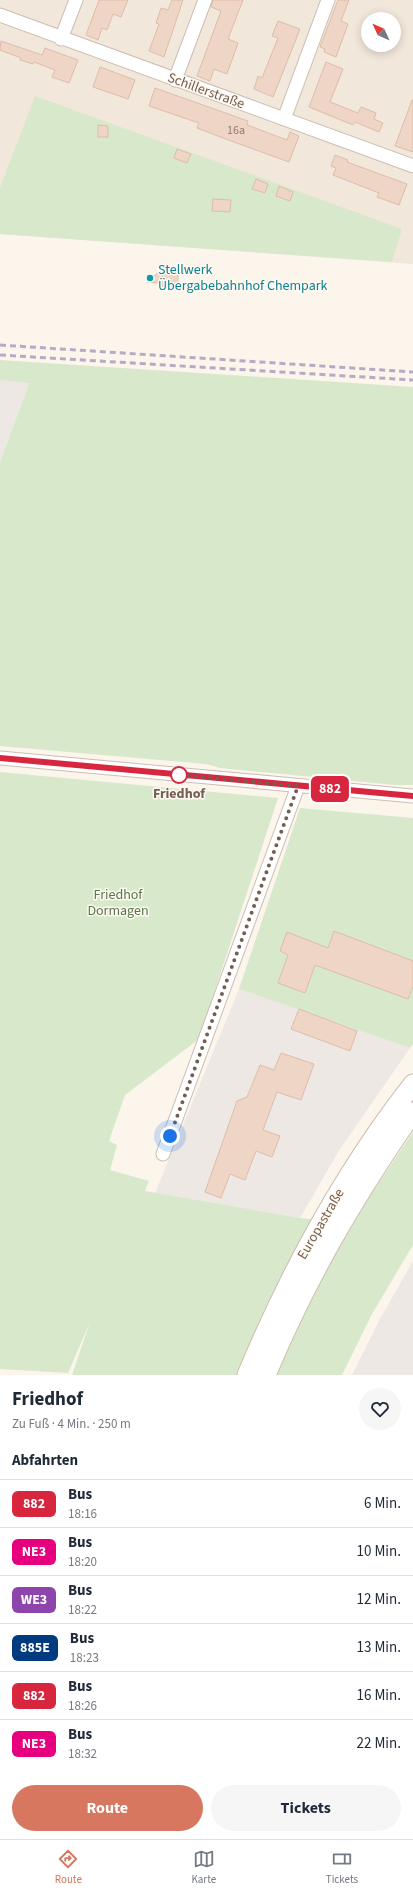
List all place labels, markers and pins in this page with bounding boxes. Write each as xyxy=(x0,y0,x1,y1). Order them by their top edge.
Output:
place label: Stellwerk Übergabebahnhof Chempark xyxy=(158,260,328,296)
marker: Stellwerk Übergabebahnhof Chempark xyxy=(145,273,155,283)
marker: Friedhof xyxy=(170,766,188,784)
place label: Friedhof xyxy=(153,784,206,804)

